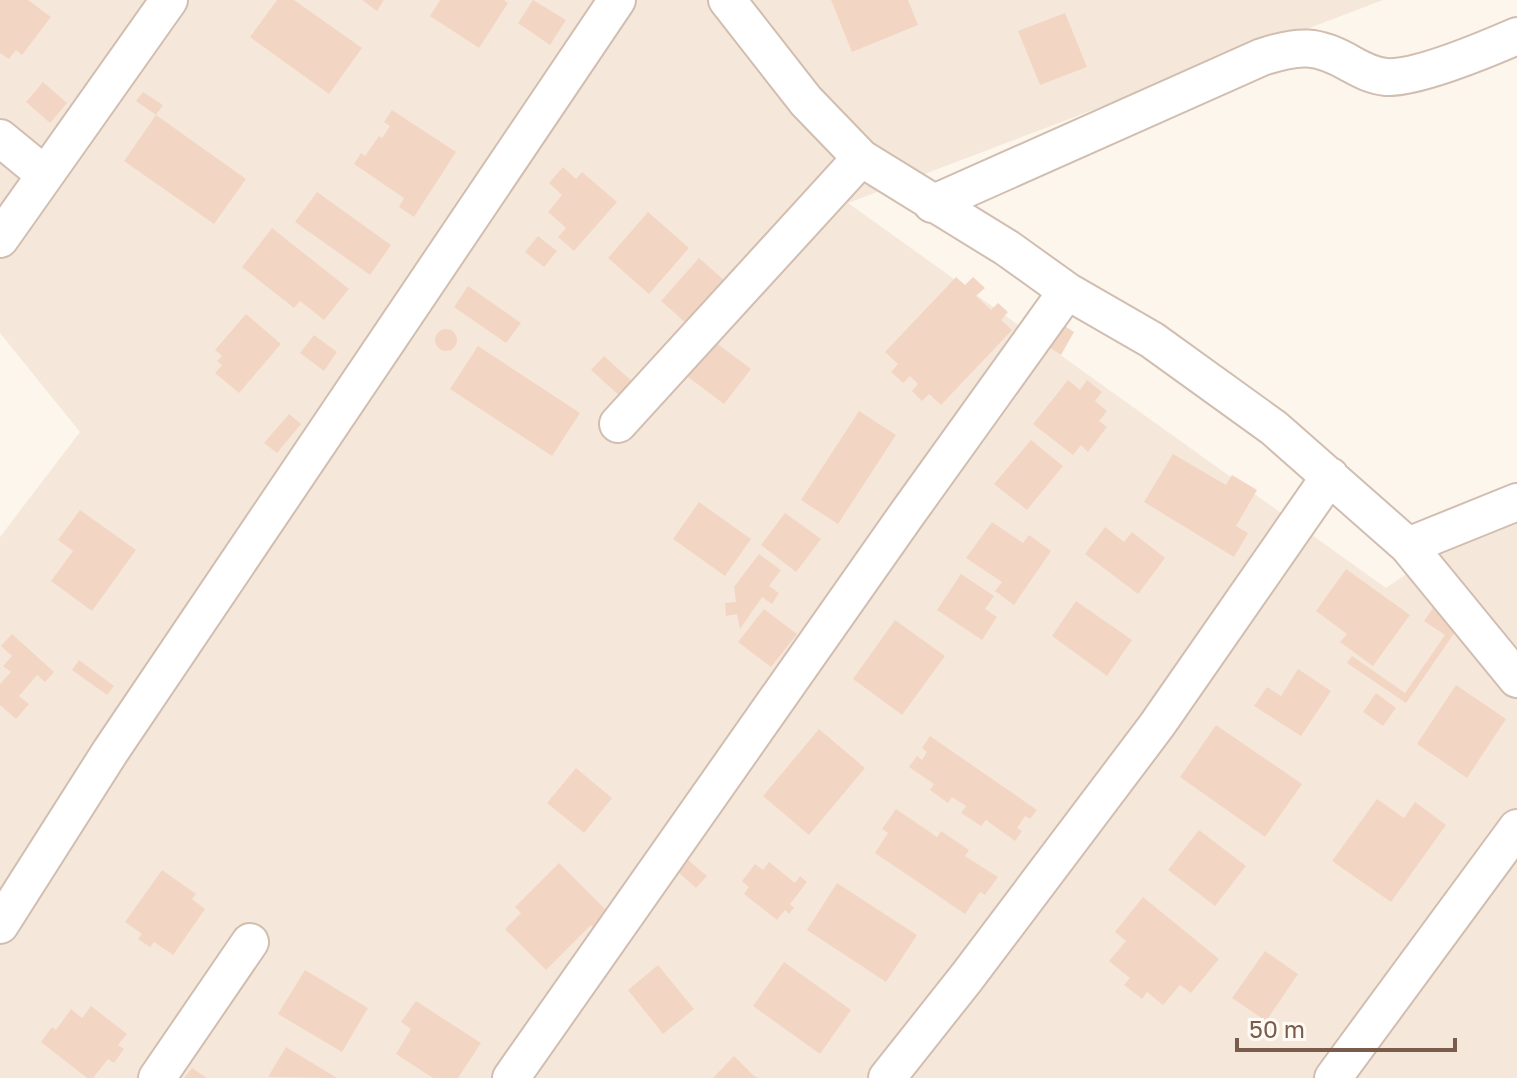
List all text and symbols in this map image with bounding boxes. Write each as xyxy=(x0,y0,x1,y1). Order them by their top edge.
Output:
scale bar xyxy=(1237,1002,1455,1052)
text: 50 m xyxy=(1249,1014,1305,1043)

